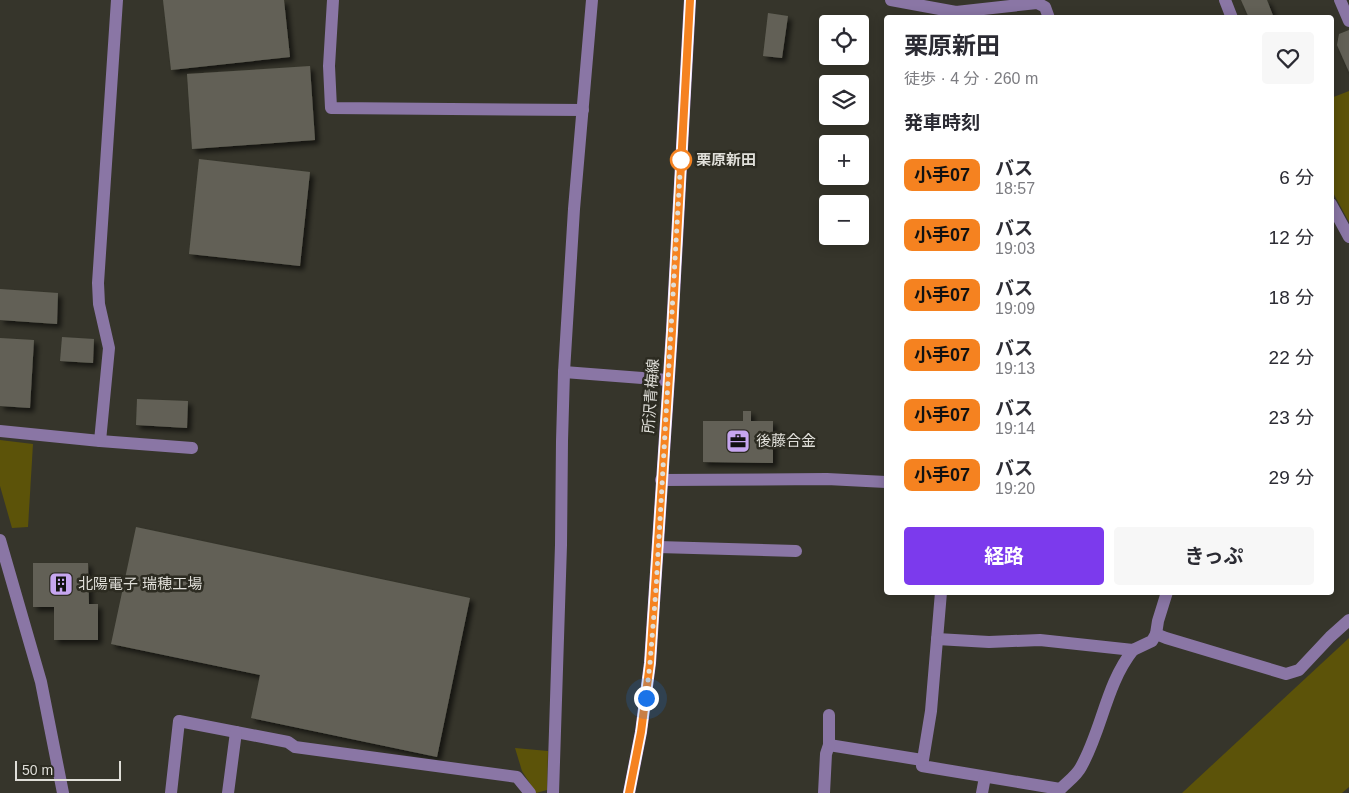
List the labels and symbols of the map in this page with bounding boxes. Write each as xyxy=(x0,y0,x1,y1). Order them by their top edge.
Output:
marker: 栗原新田 xyxy=(670,149,692,171)
place label: 栗原新田 xyxy=(696,151,756,168)
street label: 所沢青梅線 xyxy=(639,358,662,434)
office icon: 後藤合金 xyxy=(725,428,751,454)
place label: 後藤合金 xyxy=(756,432,816,449)
building icon: 北陽電子 瑞穂工場 xyxy=(48,571,74,597)
place label: 北陽電子 瑞穂工場 xyxy=(78,575,202,592)
your location xyxy=(634,686,659,711)
scale bar xyxy=(15,758,121,781)

